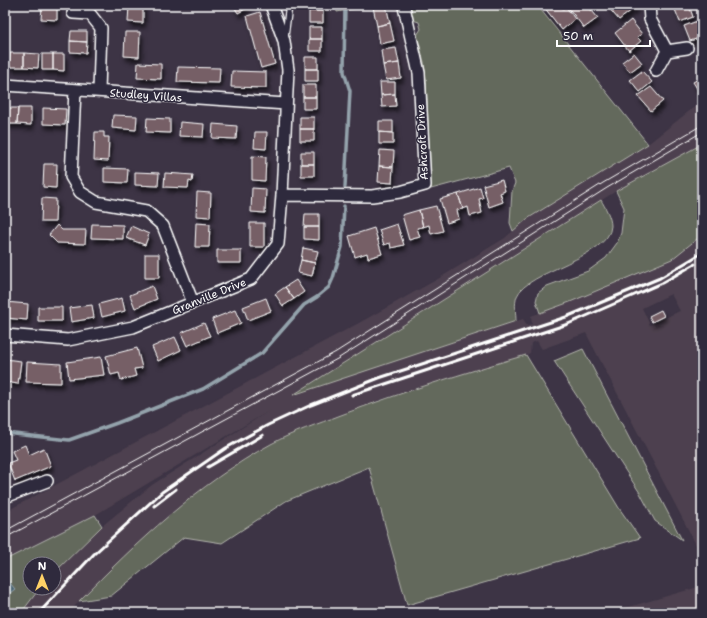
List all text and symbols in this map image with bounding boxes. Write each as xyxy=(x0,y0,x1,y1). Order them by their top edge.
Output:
scale bar xyxy=(557,22,650,48)
text: 50 m xyxy=(563,28,593,44)
street label: Studley Villas xyxy=(109,85,183,106)
street label: Ashcroft Drive xyxy=(413,104,432,180)
street label: Granville Drive xyxy=(170,275,248,318)
north arrow xyxy=(22,556,62,596)
text: N xyxy=(38,559,47,574)

